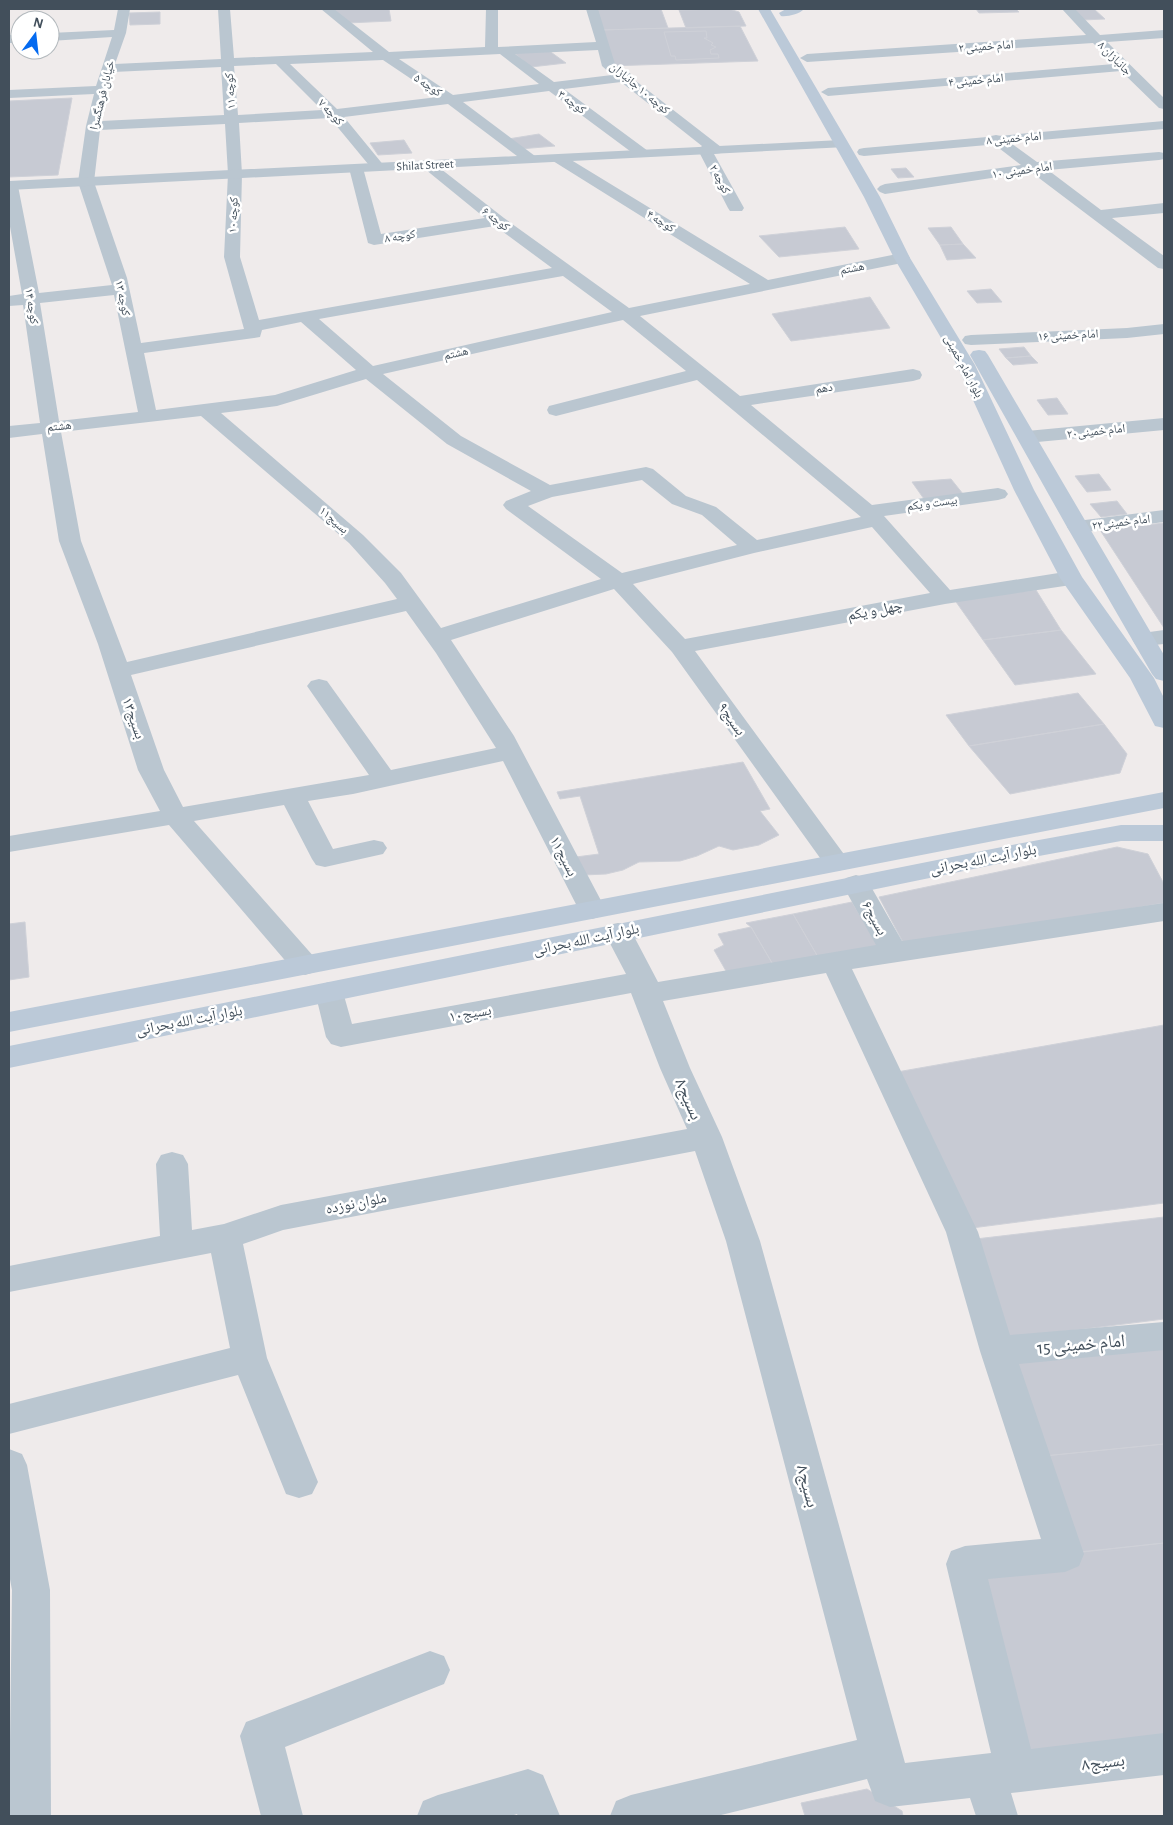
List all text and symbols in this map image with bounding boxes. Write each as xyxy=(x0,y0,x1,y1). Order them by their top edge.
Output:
north arrow xyxy=(10,10,60,60)
text: N xyxy=(32,15,45,31)
street label: امام خمینی ۲ xyxy=(958,38,1014,56)
street label: جانبازان ۸ xyxy=(1095,39,1134,78)
street label: خیابان فرهنگسرا xyxy=(88,59,118,131)
street label: کوچه ۱۰ جانبازان xyxy=(607,60,672,117)
street label: کوچه ۵ xyxy=(411,71,444,99)
street label: کوچه ۱۱ xyxy=(223,72,238,110)
street label: امام خمینی ۴ xyxy=(948,72,1004,90)
street label: کوچه ۳ xyxy=(555,88,588,117)
street label: کوچه ۷ xyxy=(315,97,346,128)
street label: امام خمینی ۸ xyxy=(986,130,1042,148)
street label: Shilat Street xyxy=(396,158,454,172)
street label: امام خمینی ۱۰ xyxy=(991,160,1053,182)
street label: کوچه ۲ xyxy=(707,162,733,196)
street label: کوچه ۱۰ xyxy=(226,197,240,233)
street label: کوچه ۶ xyxy=(480,205,512,234)
street label: کوچه ۴ xyxy=(644,208,677,235)
street label: کوچه ۸ xyxy=(384,228,416,245)
street label: هشتم xyxy=(839,260,866,278)
street label: کوچه ۱۳ xyxy=(113,279,133,317)
street label: کوچه ۱۴ xyxy=(22,287,41,325)
street label: امام خمینی ۱۶ xyxy=(1037,327,1099,345)
street label: بلوار امام خمینی xyxy=(941,333,986,400)
street label: هشتم xyxy=(443,344,470,364)
street label: دهم xyxy=(814,381,834,397)
street label: هشتم xyxy=(46,419,72,435)
street label: امام خمینی۲۰ xyxy=(1066,422,1126,442)
street label: بیست و یکم xyxy=(906,494,958,514)
street label: بسیج۱۱ xyxy=(316,504,351,537)
street label: امام خمینی۲۲ xyxy=(1091,512,1151,534)
street label: چهل و یکم xyxy=(846,598,905,625)
street label: بسیج۱۳ xyxy=(118,695,148,742)
street label: بسیج۹ xyxy=(713,700,748,740)
street label: بسیج۱۱ xyxy=(545,834,580,880)
street label: بلوار آیت الله بحرانی xyxy=(929,841,1038,879)
street label: بسیج۶ xyxy=(857,899,890,939)
street label: بلوار آیت الله بحرانی xyxy=(532,920,641,960)
street label: بلوار آیت الله بحرانی xyxy=(135,1002,244,1040)
street label: بسیج۱۰ xyxy=(448,1002,493,1027)
street label: بسیج۸ xyxy=(669,1076,705,1124)
street label: ملوان نوزده xyxy=(324,1190,388,1219)
street label: امام خمینی 15 xyxy=(1036,1332,1126,1360)
street label: بسیج۸ xyxy=(791,1463,821,1510)
street label: بسیج۸ xyxy=(1080,1751,1126,1777)

